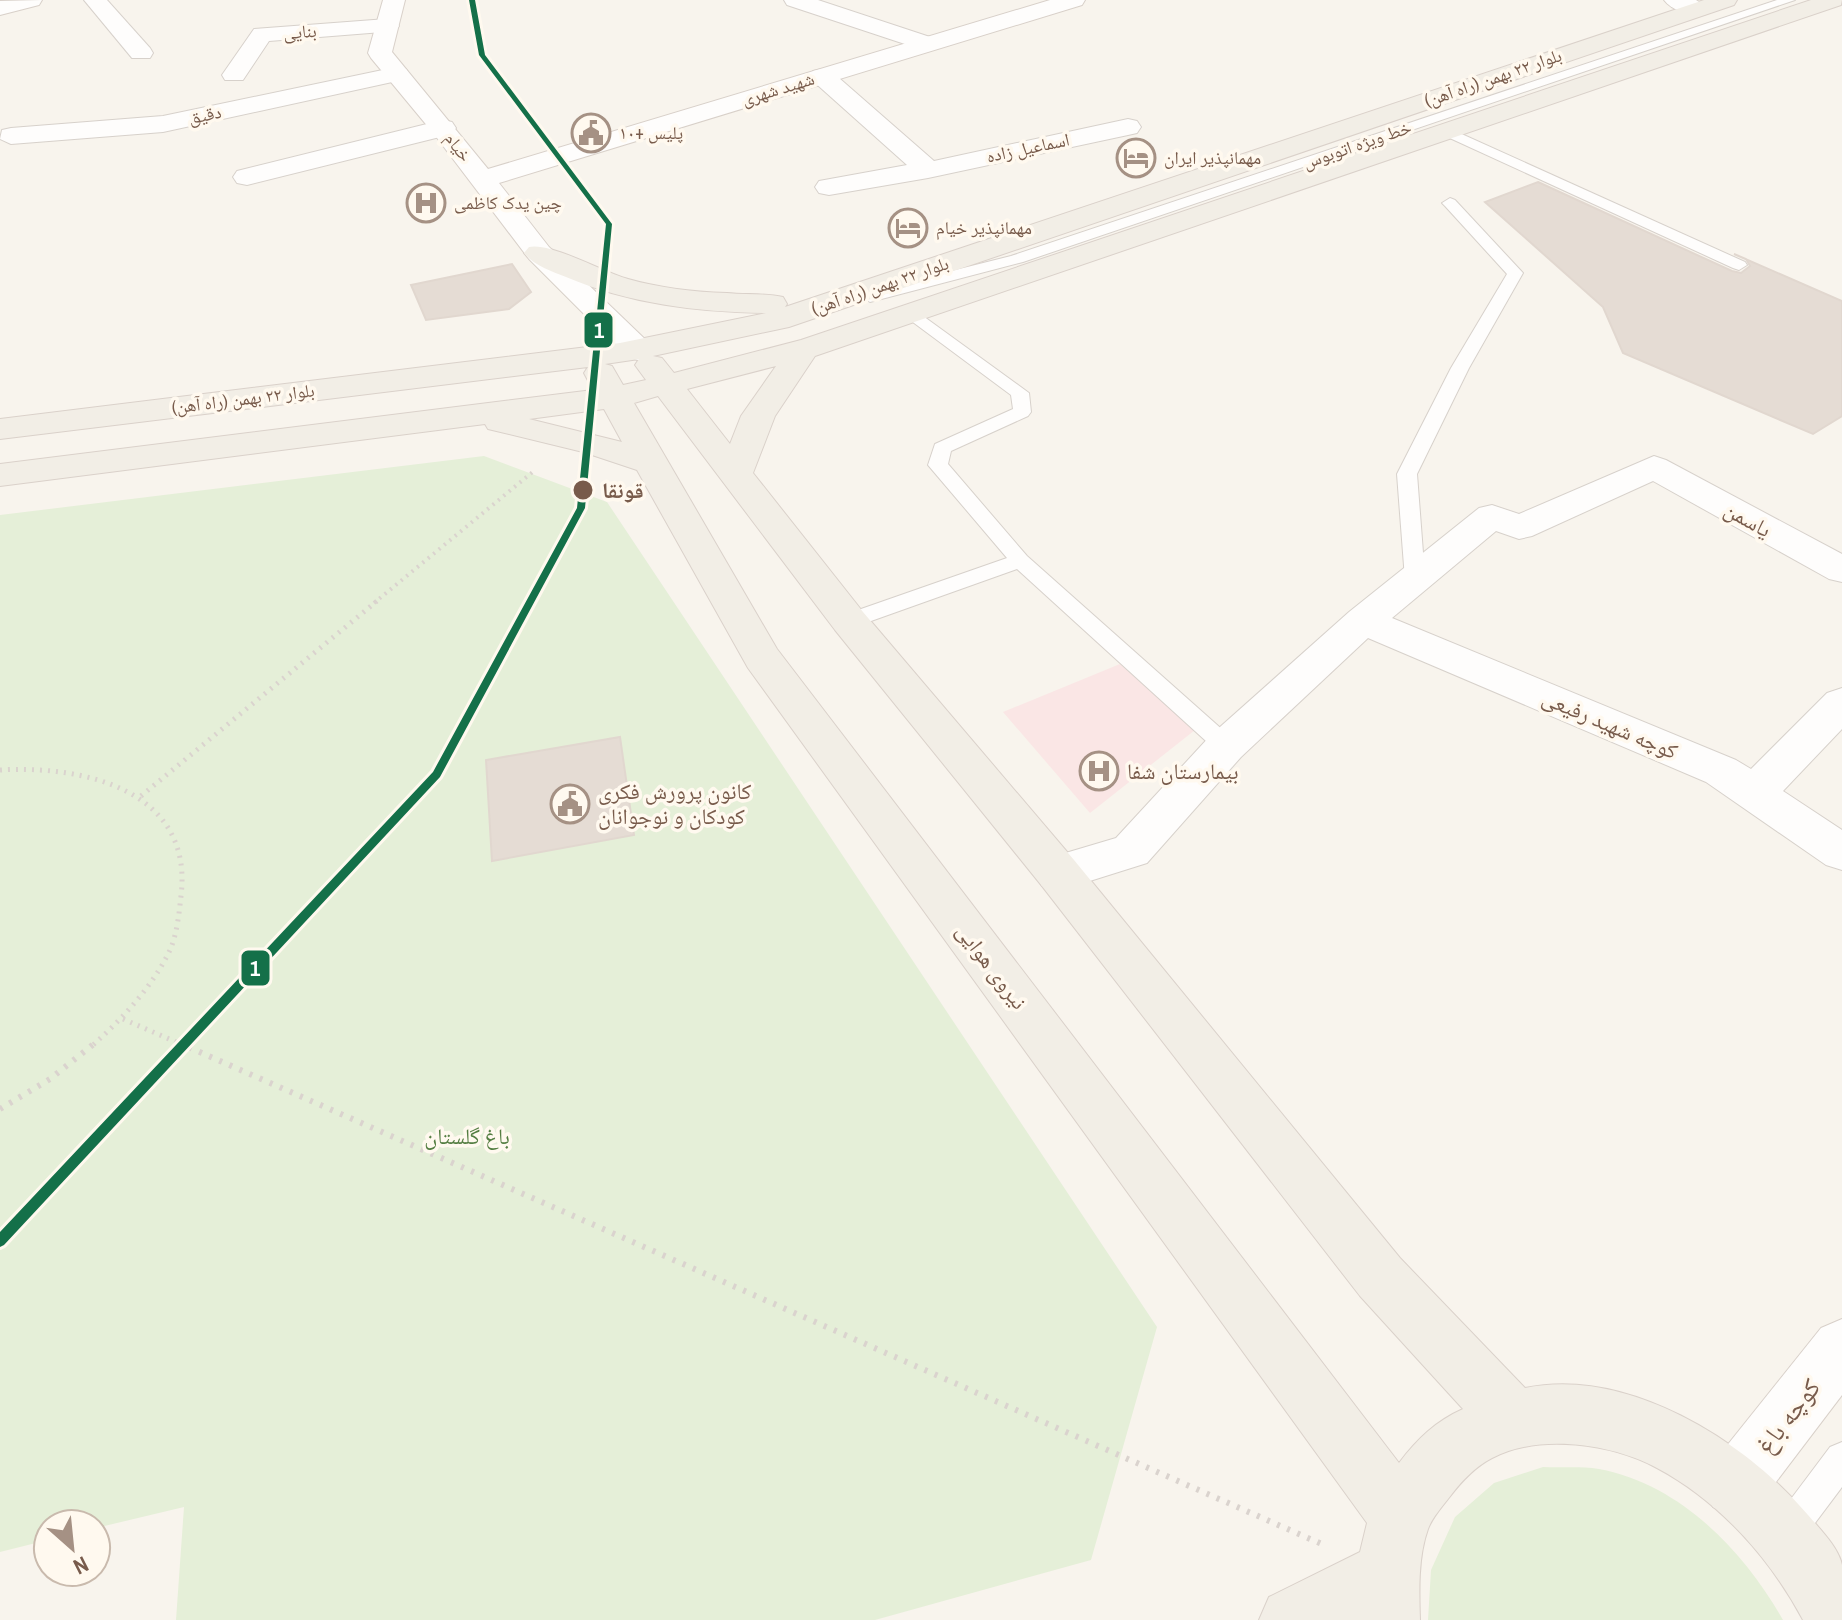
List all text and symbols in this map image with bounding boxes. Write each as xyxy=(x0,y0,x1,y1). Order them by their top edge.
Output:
street label: بنایی xyxy=(282,18,317,45)
street label: بلوار ۲۲ بهمن (راه آهن) xyxy=(1421,42,1565,113)
street label: شهید شهری xyxy=(738,66,817,111)
street label: دقیق xyxy=(186,99,224,130)
public building icon: پلیس +۱۰ xyxy=(570,112,612,154)
street label: خط ویژه اتوبوس xyxy=(1299,114,1414,175)
place label: پلیس +۱۰ xyxy=(619,120,683,145)
street label: خیام xyxy=(439,127,478,167)
street label: اسماعیل زاده xyxy=(984,127,1072,169)
hotel icon: مهمانپذیر ایران xyxy=(1115,137,1157,179)
place label: مهمانپذیر ایران xyxy=(1164,145,1261,170)
hospital icon: چین یدک کاظمی xyxy=(405,182,447,224)
place label: چین یدک کاظمی xyxy=(454,190,562,215)
hotel icon: مهمانپذیر خیام xyxy=(887,207,929,249)
place label: مهمانپذیر خیام xyxy=(936,215,1032,240)
street label: بلوار ۲۲ بهمن (راه آهن) xyxy=(808,250,952,321)
line badge: 1 xyxy=(583,311,614,349)
text: 1 xyxy=(594,315,605,345)
street label: بلوار ۲۲ بهمن (راه آهن) xyxy=(170,377,316,420)
place label: قونقا xyxy=(602,475,644,505)
marker: قونقا xyxy=(571,478,595,502)
street label: یاسمن xyxy=(1719,494,1777,544)
street label: کوچه شهید رفیعی xyxy=(1538,682,1682,766)
hospital icon: بیمارستان شفا xyxy=(1078,750,1120,792)
place label: بیمارستان شفا xyxy=(1127,756,1239,786)
place label: کانون پرورش فکری کودکان و نوجوانان xyxy=(598,776,751,831)
public building icon: کانون پرورش فکری کودکان و نوجوانان xyxy=(549,783,591,825)
street label: نیروی هوایی xyxy=(950,917,1034,1015)
line badge: 1 xyxy=(240,949,271,987)
text: 1 xyxy=(250,953,261,983)
park label: باغ گلستان xyxy=(424,1121,510,1151)
street label: کوچه باغ xyxy=(1747,1371,1828,1461)
north arrow xyxy=(32,1508,112,1588)
text: N xyxy=(68,1549,94,1582)

